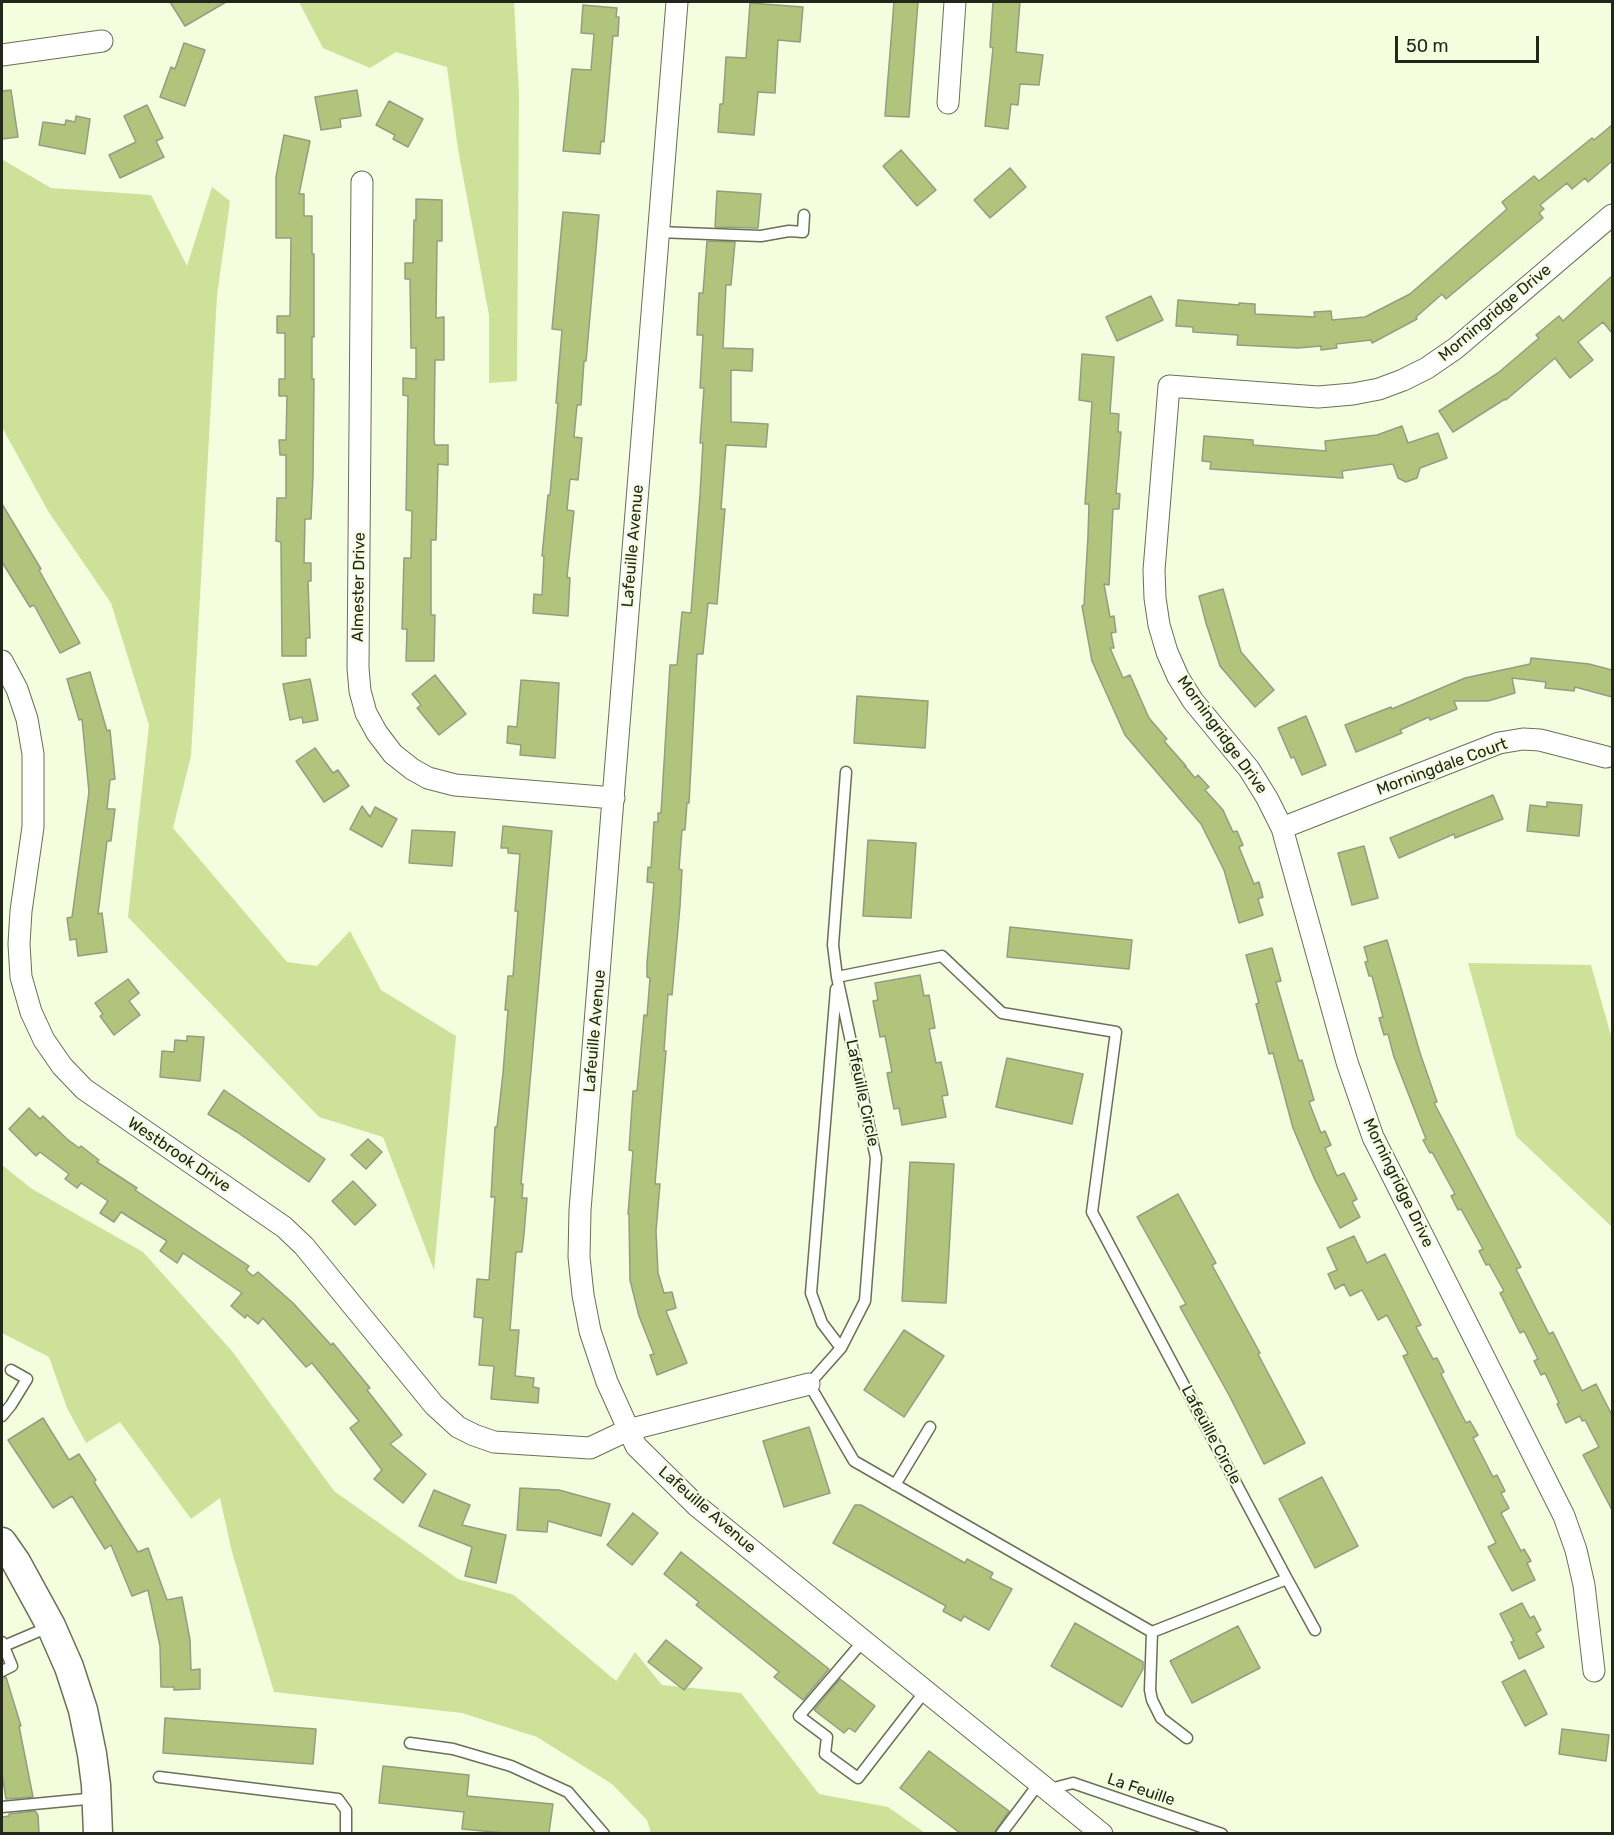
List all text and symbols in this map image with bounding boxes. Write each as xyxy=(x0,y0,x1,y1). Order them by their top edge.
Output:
scale bar xyxy=(1398,24,1542,62)
text: 50 m xyxy=(1406,35,1449,57)
street label: Morningridge Drive xyxy=(1435,260,1555,366)
street label: Lafeuille Avenue xyxy=(618,484,648,608)
street label: Almester Drive xyxy=(348,532,370,642)
street label: Morningridge Drive xyxy=(1173,672,1271,798)
street label: Morningdale Court xyxy=(1374,734,1510,800)
street label: Lafeuille Avenue xyxy=(580,969,610,1093)
street label: Lafeuille Circle xyxy=(841,1038,883,1148)
street label: Westbrook Drive xyxy=(124,1113,234,1197)
street label: Morningridge Drive xyxy=(1358,1115,1438,1251)
street label: Lafeuille Circle xyxy=(1177,1382,1245,1488)
street label: Lafeuille Avenue xyxy=(654,1462,760,1558)
street label: La Feuille xyxy=(1105,1770,1177,1810)

